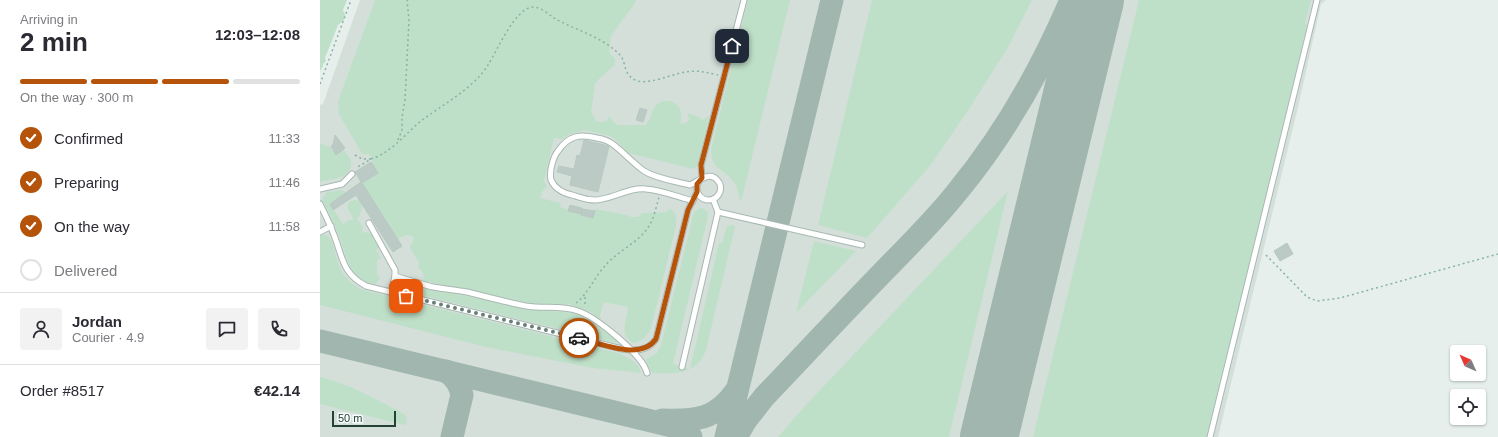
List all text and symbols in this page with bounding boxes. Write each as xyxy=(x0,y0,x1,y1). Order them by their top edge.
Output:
text: Arriving in xyxy=(20,12,78,27)
text: 12:03–12:08 xyxy=(215,26,300,43)
text: 2 min xyxy=(20,27,88,57)
pin xyxy=(715,29,749,63)
icon: home xyxy=(721,35,743,57)
text: On the way · 300 m xyxy=(20,90,133,105)
icon: check xyxy=(20,127,42,149)
text: Confirmed xyxy=(54,130,123,147)
text: 11:33 xyxy=(268,131,300,146)
icon: check xyxy=(20,171,42,193)
text: Preparing xyxy=(54,174,119,191)
text: 11:46 xyxy=(268,175,300,190)
icon: check xyxy=(20,215,42,237)
text: On the way xyxy=(54,218,130,235)
text: 11:58 xyxy=(268,219,300,234)
text: Delivered xyxy=(54,262,117,279)
pin xyxy=(389,279,423,313)
icon: bag xyxy=(395,285,417,307)
button: person xyxy=(20,308,62,350)
button: chat xyxy=(206,308,248,350)
button: phone xyxy=(258,308,300,350)
text: Jordan xyxy=(72,313,122,330)
courier xyxy=(559,318,599,358)
icon: car xyxy=(568,327,590,349)
text: Courier · 4.9 xyxy=(72,330,144,345)
north arrow xyxy=(1450,345,1486,381)
map controls xyxy=(1450,345,1486,425)
text: Order #8517 xyxy=(20,382,104,399)
text: €42.14 xyxy=(254,382,300,399)
button: locate xyxy=(1450,389,1486,425)
scale bar xyxy=(332,409,396,428)
text: 50 m xyxy=(338,412,362,424)

